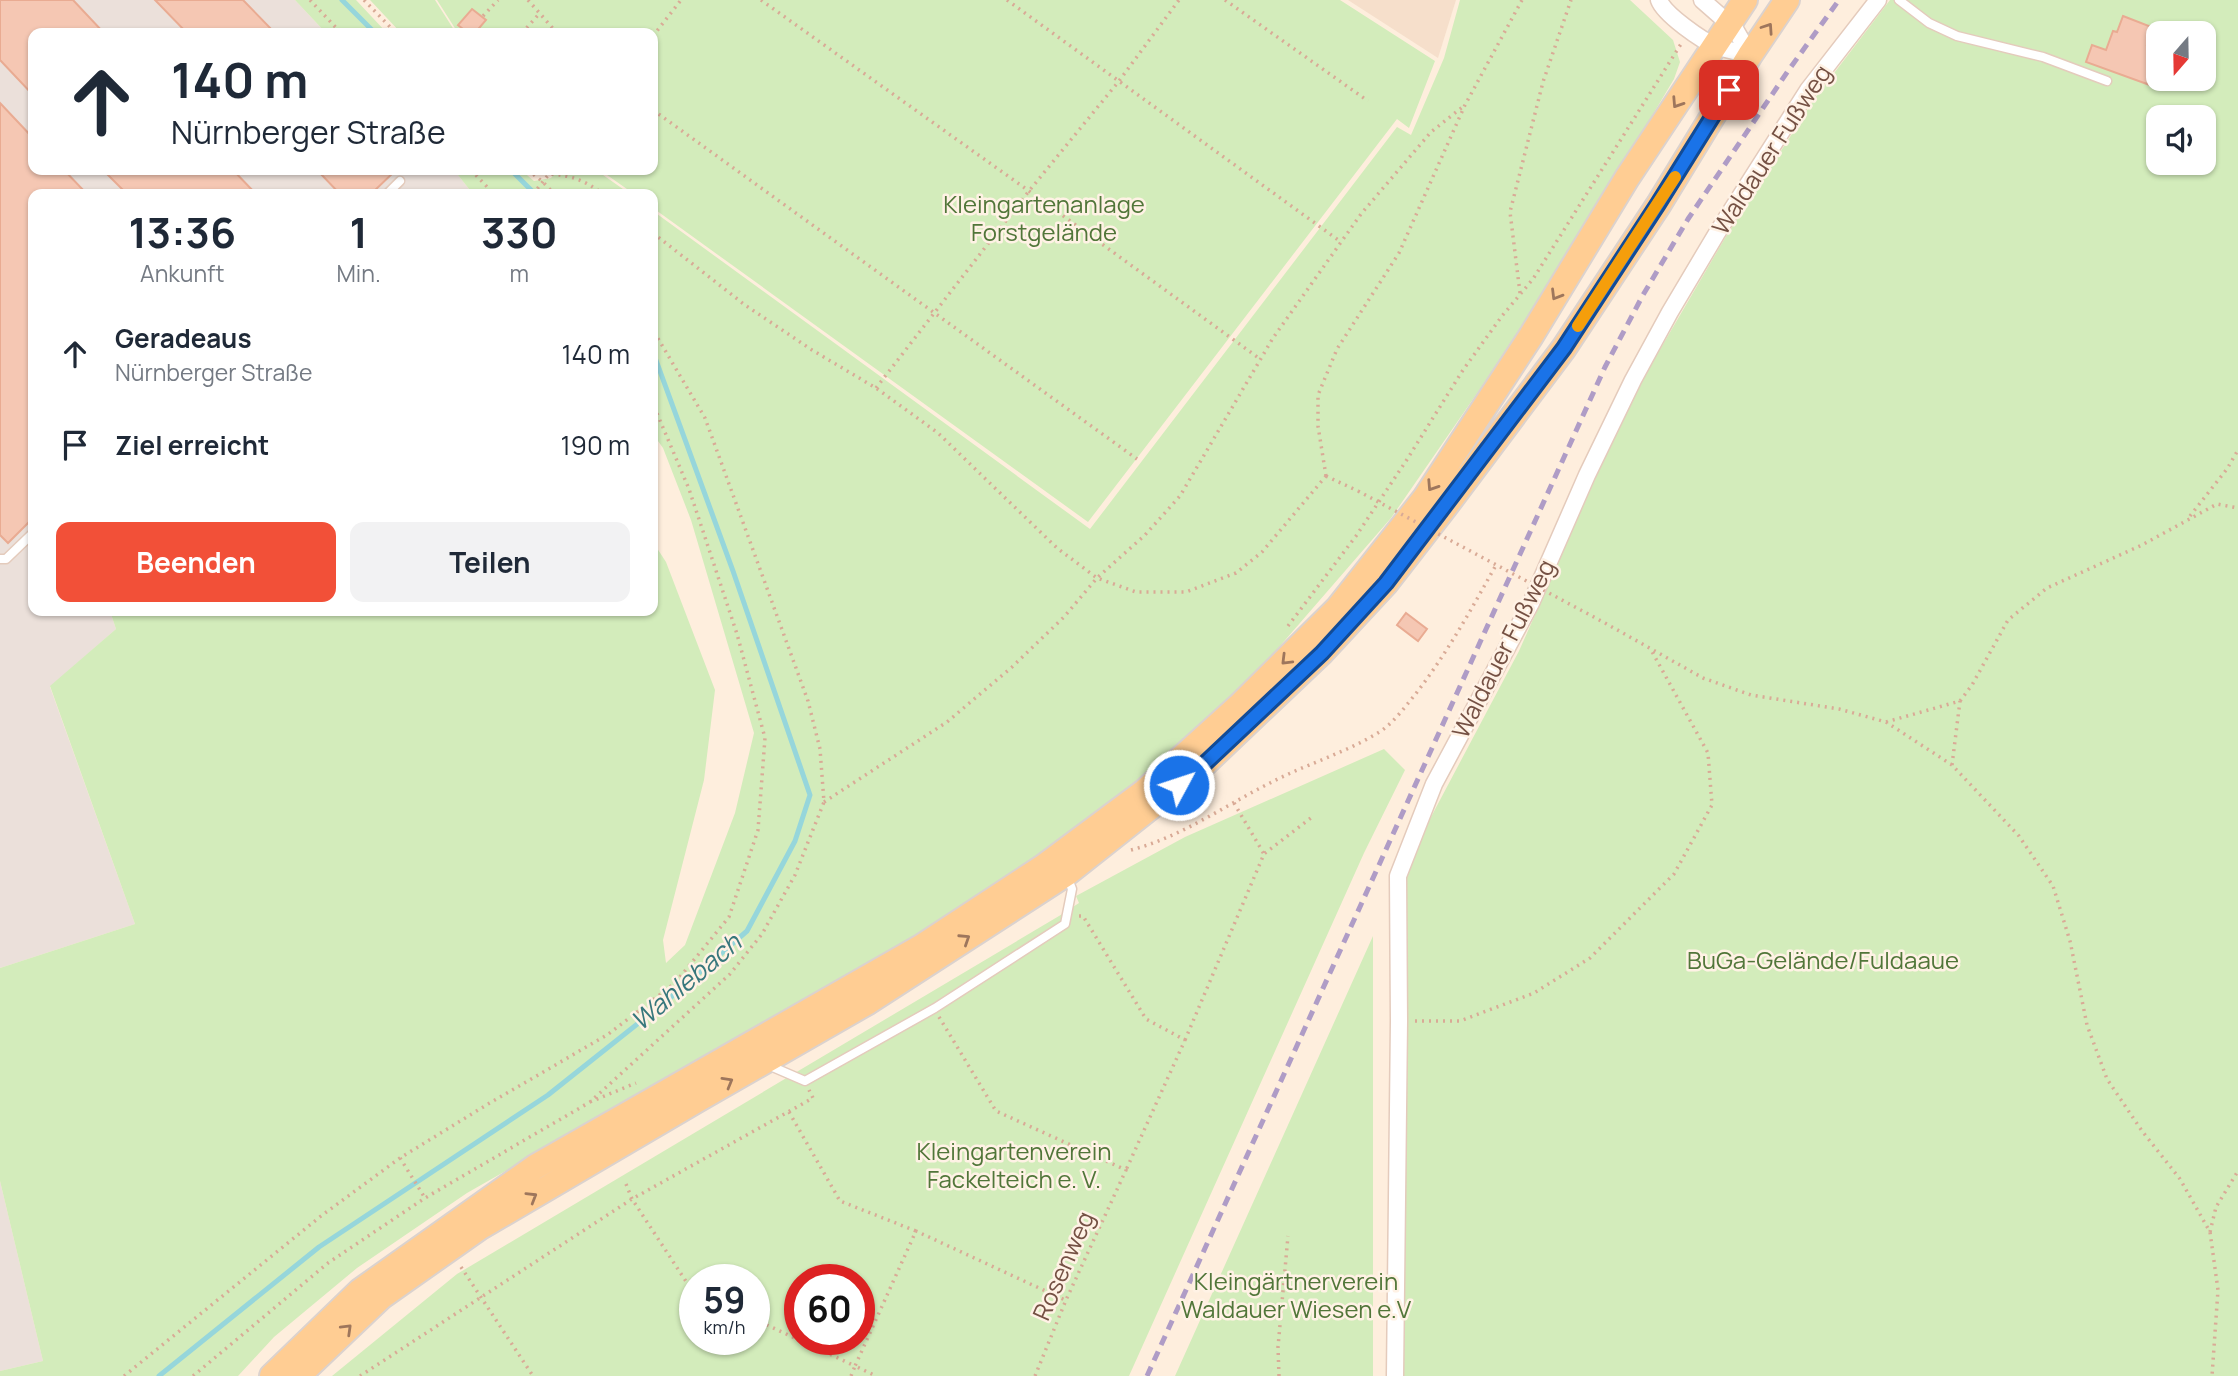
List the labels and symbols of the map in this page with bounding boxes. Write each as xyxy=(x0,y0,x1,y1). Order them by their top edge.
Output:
north arrow xyxy=(2146,21,2216,91)
one-way arrow xyxy=(1760,22,1773,35)
street label: Waldauer Fußweg xyxy=(1703,58,1838,241)
pin xyxy=(1699,60,1759,120)
one-way arrow xyxy=(1672,95,1685,108)
park label: Kleingartenanlage Forstgelände xyxy=(943,187,1145,248)
one-way arrow xyxy=(1551,288,1564,301)
one-way arrow xyxy=(1428,478,1441,491)
street label: Waldauer Fußweg xyxy=(1443,553,1562,743)
one-way arrow xyxy=(1281,651,1294,664)
position arrow xyxy=(1142,748,1216,822)
water label: Wahlebach xyxy=(622,923,749,1038)
one-way arrow xyxy=(957,935,970,948)
park label: BuGa-Gelände/Fuldaaue xyxy=(1687,943,1959,976)
one-way arrow xyxy=(721,1077,734,1090)
park label: Kleingartenverein Fackelteich e. V. xyxy=(916,1134,1112,1195)
one-way arrow xyxy=(525,1192,537,1205)
street label: Rosenweg xyxy=(1024,1206,1101,1325)
speed limit sign: 60 xyxy=(784,1264,875,1355)
park label: Kleingärtnerverein Waldauer Wiesen e.V xyxy=(1181,1264,1412,1325)
one-way arrow xyxy=(339,1324,352,1337)

